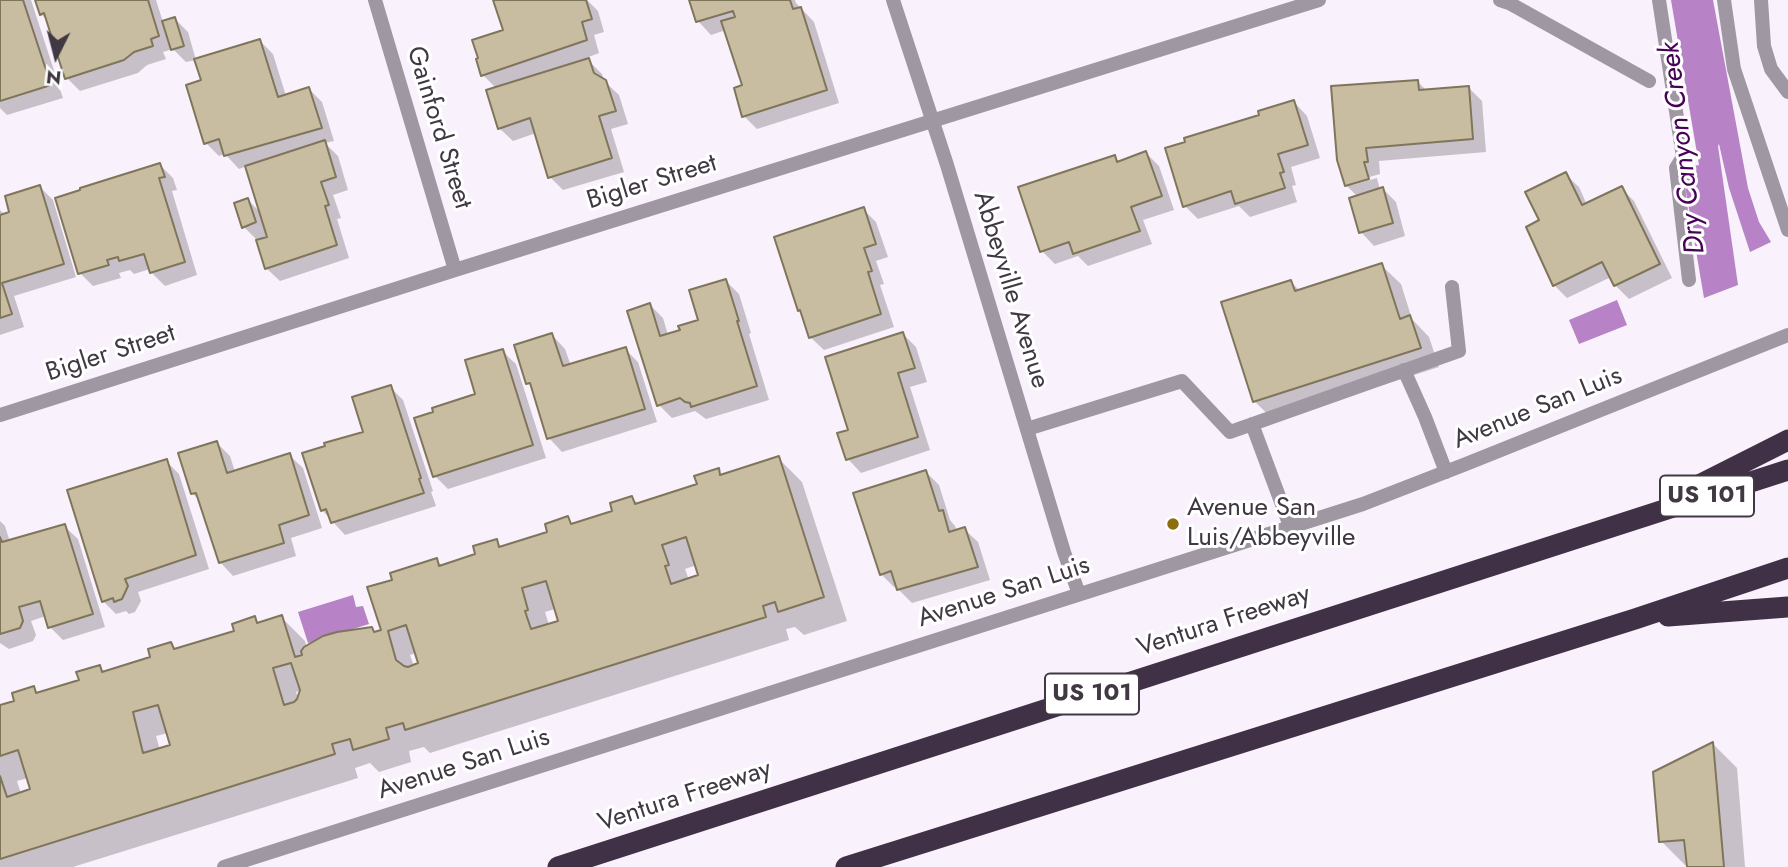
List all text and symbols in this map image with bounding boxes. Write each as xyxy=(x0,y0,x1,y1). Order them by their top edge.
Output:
north arrow xyxy=(21,21,91,91)
water label: Dry Canyon Creek xyxy=(1654,40,1714,256)
street label: Gainford Street xyxy=(398,43,478,213)
text: N xyxy=(45,63,63,92)
street label: Bigler Street xyxy=(583,148,721,218)
street label: Abbeyville Avenue xyxy=(965,188,1055,392)
street label: Bigler Street xyxy=(42,318,180,390)
street label: Avenue San Luis xyxy=(1449,361,1627,457)
road number: US 101 xyxy=(1660,476,1754,516)
place label: Avenue San Luis/Abbeyville xyxy=(1187,493,1355,554)
marker: Avenue San Luis/Abbeyville xyxy=(1165,516,1181,532)
street label: Avenue San Luis xyxy=(914,550,1094,636)
street label: Ventura Freeway xyxy=(1134,579,1314,665)
road number: US 101 xyxy=(1045,674,1139,714)
street label: Avenue San Luis xyxy=(374,722,554,808)
street label: Ventura Freeway xyxy=(595,754,775,840)

